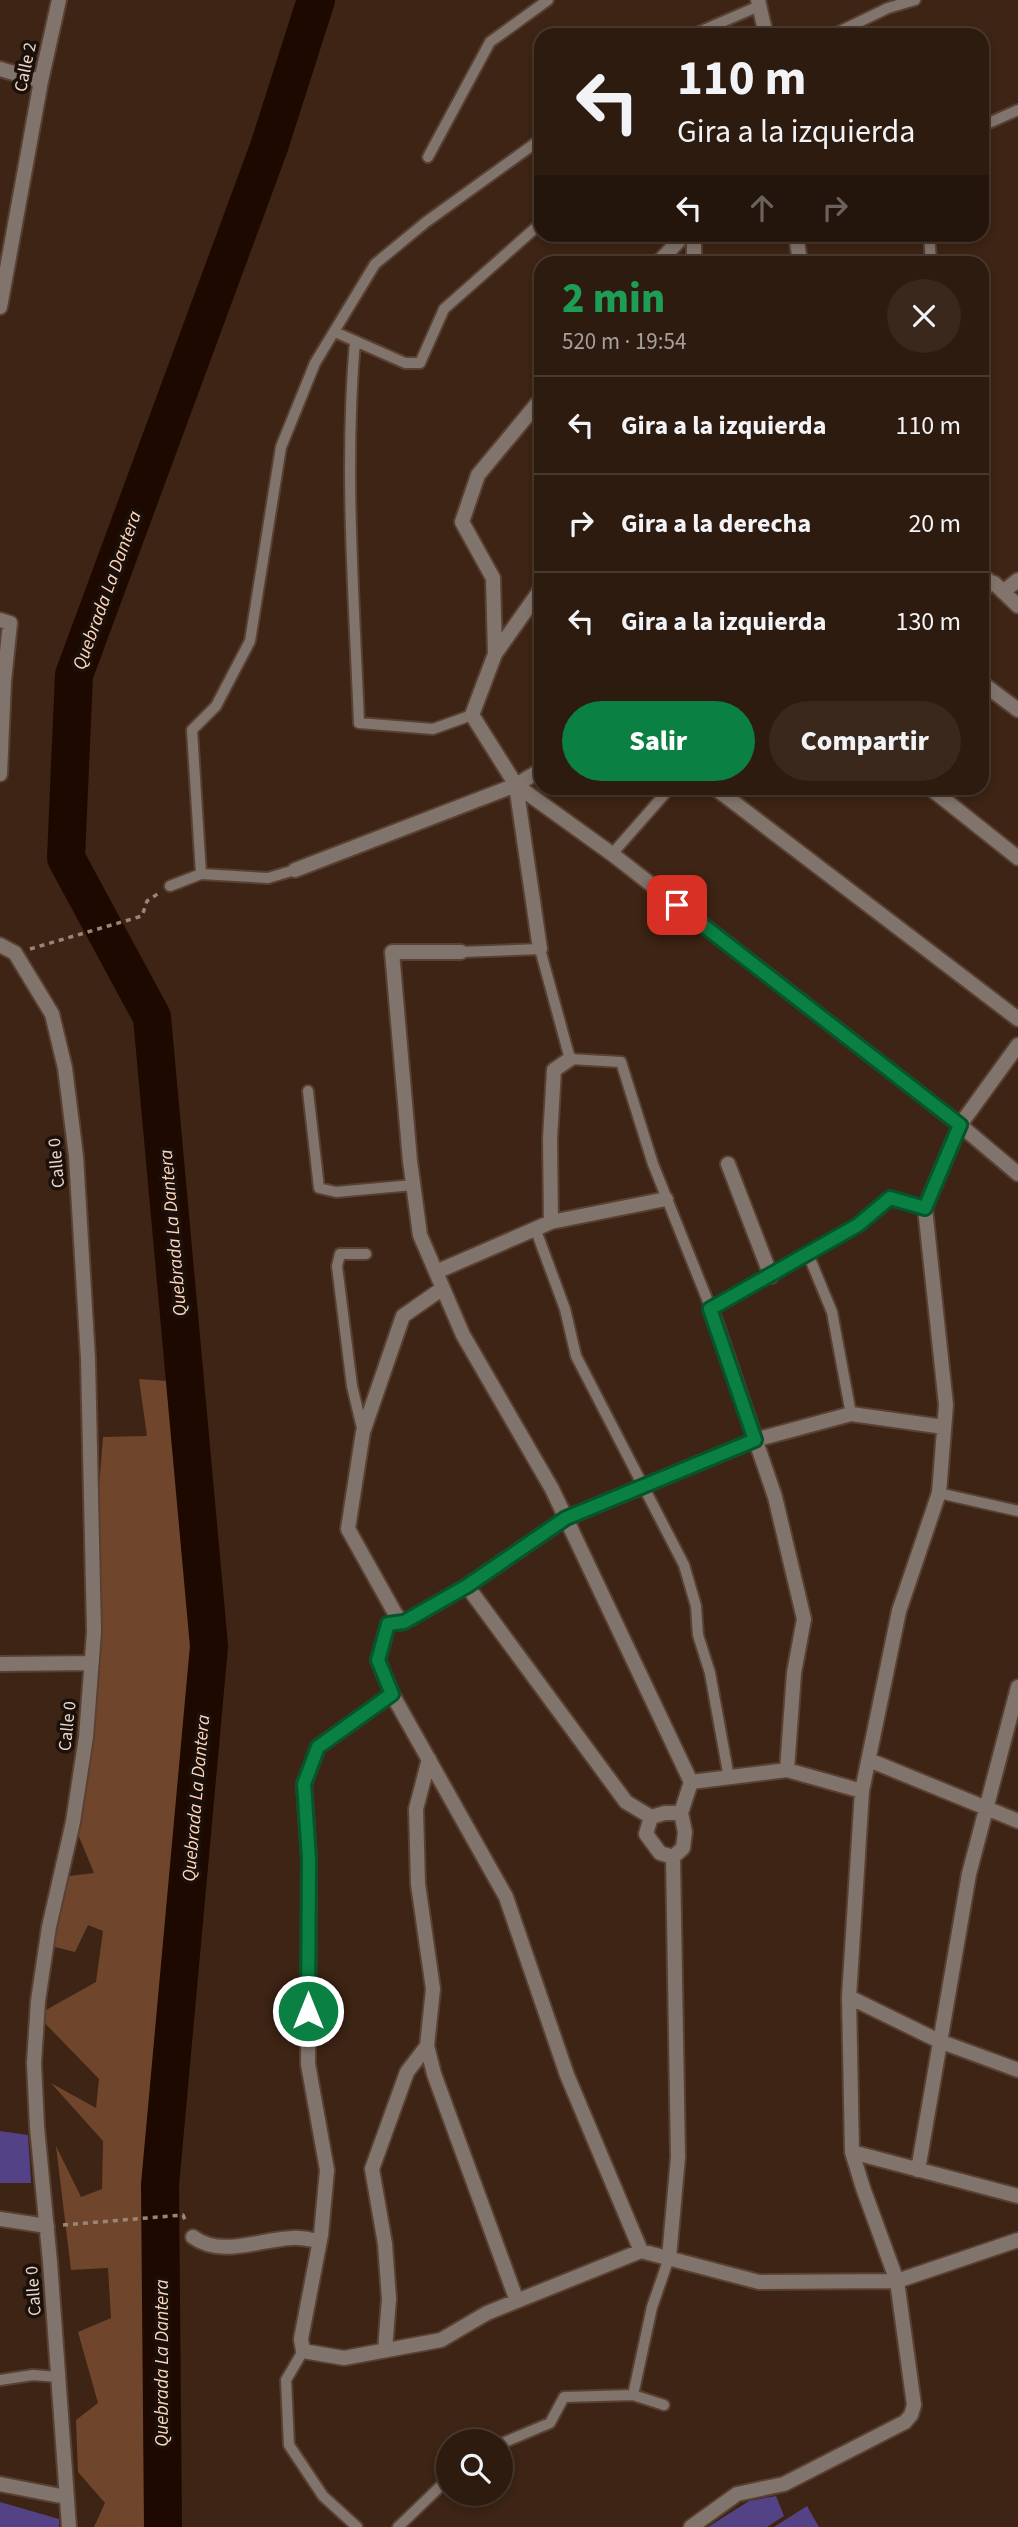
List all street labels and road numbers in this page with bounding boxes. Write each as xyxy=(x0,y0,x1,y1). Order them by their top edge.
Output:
street label: Calle 2 xyxy=(8,40,43,94)
street label: Calle 0 xyxy=(42,1137,71,1189)
street label: Calle 0 xyxy=(52,1700,83,1752)
street label: Calle 0 xyxy=(19,2265,48,2317)

